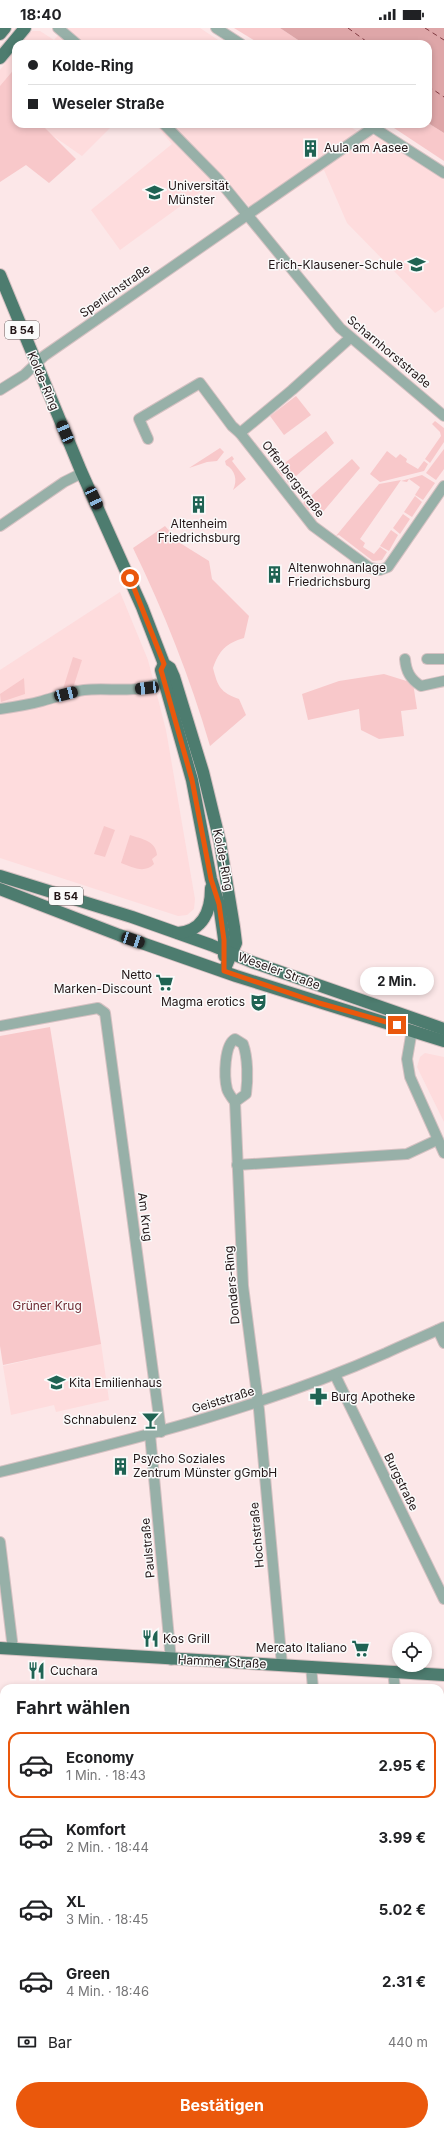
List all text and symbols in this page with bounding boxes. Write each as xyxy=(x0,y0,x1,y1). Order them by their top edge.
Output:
text: 18:40 xyxy=(20,5,62,24)
text: Kolde-Ring xyxy=(52,56,134,75)
text: Weseler Straße xyxy=(52,94,164,113)
building icon: Aula am Aasee xyxy=(301,138,321,158)
place label: Aula am Aasee xyxy=(324,140,408,155)
place label: Universität Münster xyxy=(168,178,229,207)
school or university icon: Universität Münster xyxy=(145,183,165,203)
school or university icon: Erich-Klausener-Schule xyxy=(406,255,426,275)
place label: Erich-Klausener-Schule xyxy=(268,257,403,272)
street label: Sperlichstraße xyxy=(77,261,153,320)
street label: Scharnhorststraße xyxy=(344,312,434,391)
road number: B 54 xyxy=(5,321,39,339)
street label: Kolde-Ring xyxy=(24,349,63,413)
car xyxy=(55,419,75,445)
street label: Offenbergstraße xyxy=(259,437,328,520)
car xyxy=(83,485,105,511)
building icon: Altenheim Friedrichsburg xyxy=(189,495,209,515)
place label: Altenheim Friedrichsburg xyxy=(158,516,240,545)
place label: Altenwohnanlage Friedrichsburg xyxy=(288,560,386,589)
building icon: Altenwohnanlage Friedrichsburg xyxy=(265,565,285,585)
route start xyxy=(121,569,139,587)
car xyxy=(134,681,160,695)
car xyxy=(53,685,79,703)
street label: Kolde-Ring xyxy=(210,828,237,892)
road number: B 54 xyxy=(49,887,83,905)
car xyxy=(120,930,146,950)
street label: Weseler Straße xyxy=(236,949,322,992)
place label: Netto Marken-Discount xyxy=(54,967,152,996)
callout: 2 Min. xyxy=(360,967,434,995)
supermarket icon: Netto Marken-Discount xyxy=(155,972,175,992)
text: 2 Min. xyxy=(377,973,417,989)
theatre icon: Magma erotics xyxy=(248,992,268,1012)
place label: Magma erotics xyxy=(161,994,245,1009)
route end xyxy=(388,1016,406,1034)
street label: Am Krug xyxy=(135,1192,156,1242)
street label: Donders-Ring xyxy=(221,1245,242,1325)
park label: Grüner Krug xyxy=(12,1298,82,1313)
school or university icon: Kita Emilienhaus xyxy=(46,1373,66,1393)
place label: Kita Emilienhaus xyxy=(69,1375,162,1390)
street label: Geiststraße xyxy=(190,1383,256,1416)
pharmacy icon: Burg Apotheke xyxy=(308,1387,328,1407)
place label: Burg Apotheke xyxy=(331,1389,415,1404)
bar icon: Schnabulenz xyxy=(140,1410,160,1430)
place label: Schnabulenz xyxy=(63,1412,137,1427)
street label: Burgstraße xyxy=(381,1450,422,1513)
place label: Psycho Soziales Zentrum Münster gGmbH xyxy=(133,1451,277,1480)
building icon: Psycho Soziales Zentrum Münster gGmbH xyxy=(110,1456,130,1476)
street label: Hochstraße xyxy=(246,1502,267,1569)
street label: Paulstraße xyxy=(137,1517,158,1579)
restaurant icon: Kos Grill xyxy=(140,1629,160,1649)
place label: Kos Grill xyxy=(163,1631,210,1646)
map controls xyxy=(392,1632,432,1672)
button: locate xyxy=(392,1632,432,1672)
supermarket icon: Mercato Italiano xyxy=(350,1638,370,1658)
place label: Mercato Italiano xyxy=(256,1640,347,1655)
street label: Hammer Straße xyxy=(177,1652,267,1671)
restaurant icon: Cuchara xyxy=(27,1661,47,1681)
place label: Cuchara xyxy=(50,1663,98,1678)
text: Fahrt wählen xyxy=(16,1697,130,1718)
icon: car xyxy=(18,1747,54,1783)
text: Economy xyxy=(66,1748,134,1767)
text: 2.95 € xyxy=(379,1756,426,1775)
text: 1 Min. · 18:43 xyxy=(66,1767,146,1783)
icon: car xyxy=(18,1819,54,1855)
text: Komfort xyxy=(66,1820,126,1839)
text: 3.99 € xyxy=(379,1828,426,1847)
text: 2 Min. · 18:44 xyxy=(66,1839,149,1855)
icon: car xyxy=(18,1891,54,1927)
text: XL xyxy=(66,1892,86,1911)
text: 5.02 € xyxy=(379,1900,426,1919)
text: 3 Min. · 18:45 xyxy=(66,1911,148,1927)
icon: car xyxy=(18,1963,54,1999)
text: Green xyxy=(66,1964,110,1983)
text: 2.31 € xyxy=(382,1972,426,1991)
text: 4 Min. · 18:46 xyxy=(66,1983,149,1999)
icon: cash xyxy=(16,2031,38,2053)
text: Bar xyxy=(48,2033,72,2052)
text: 440 m xyxy=(388,2034,428,2050)
button: Bestätigen xyxy=(16,2082,428,2128)

